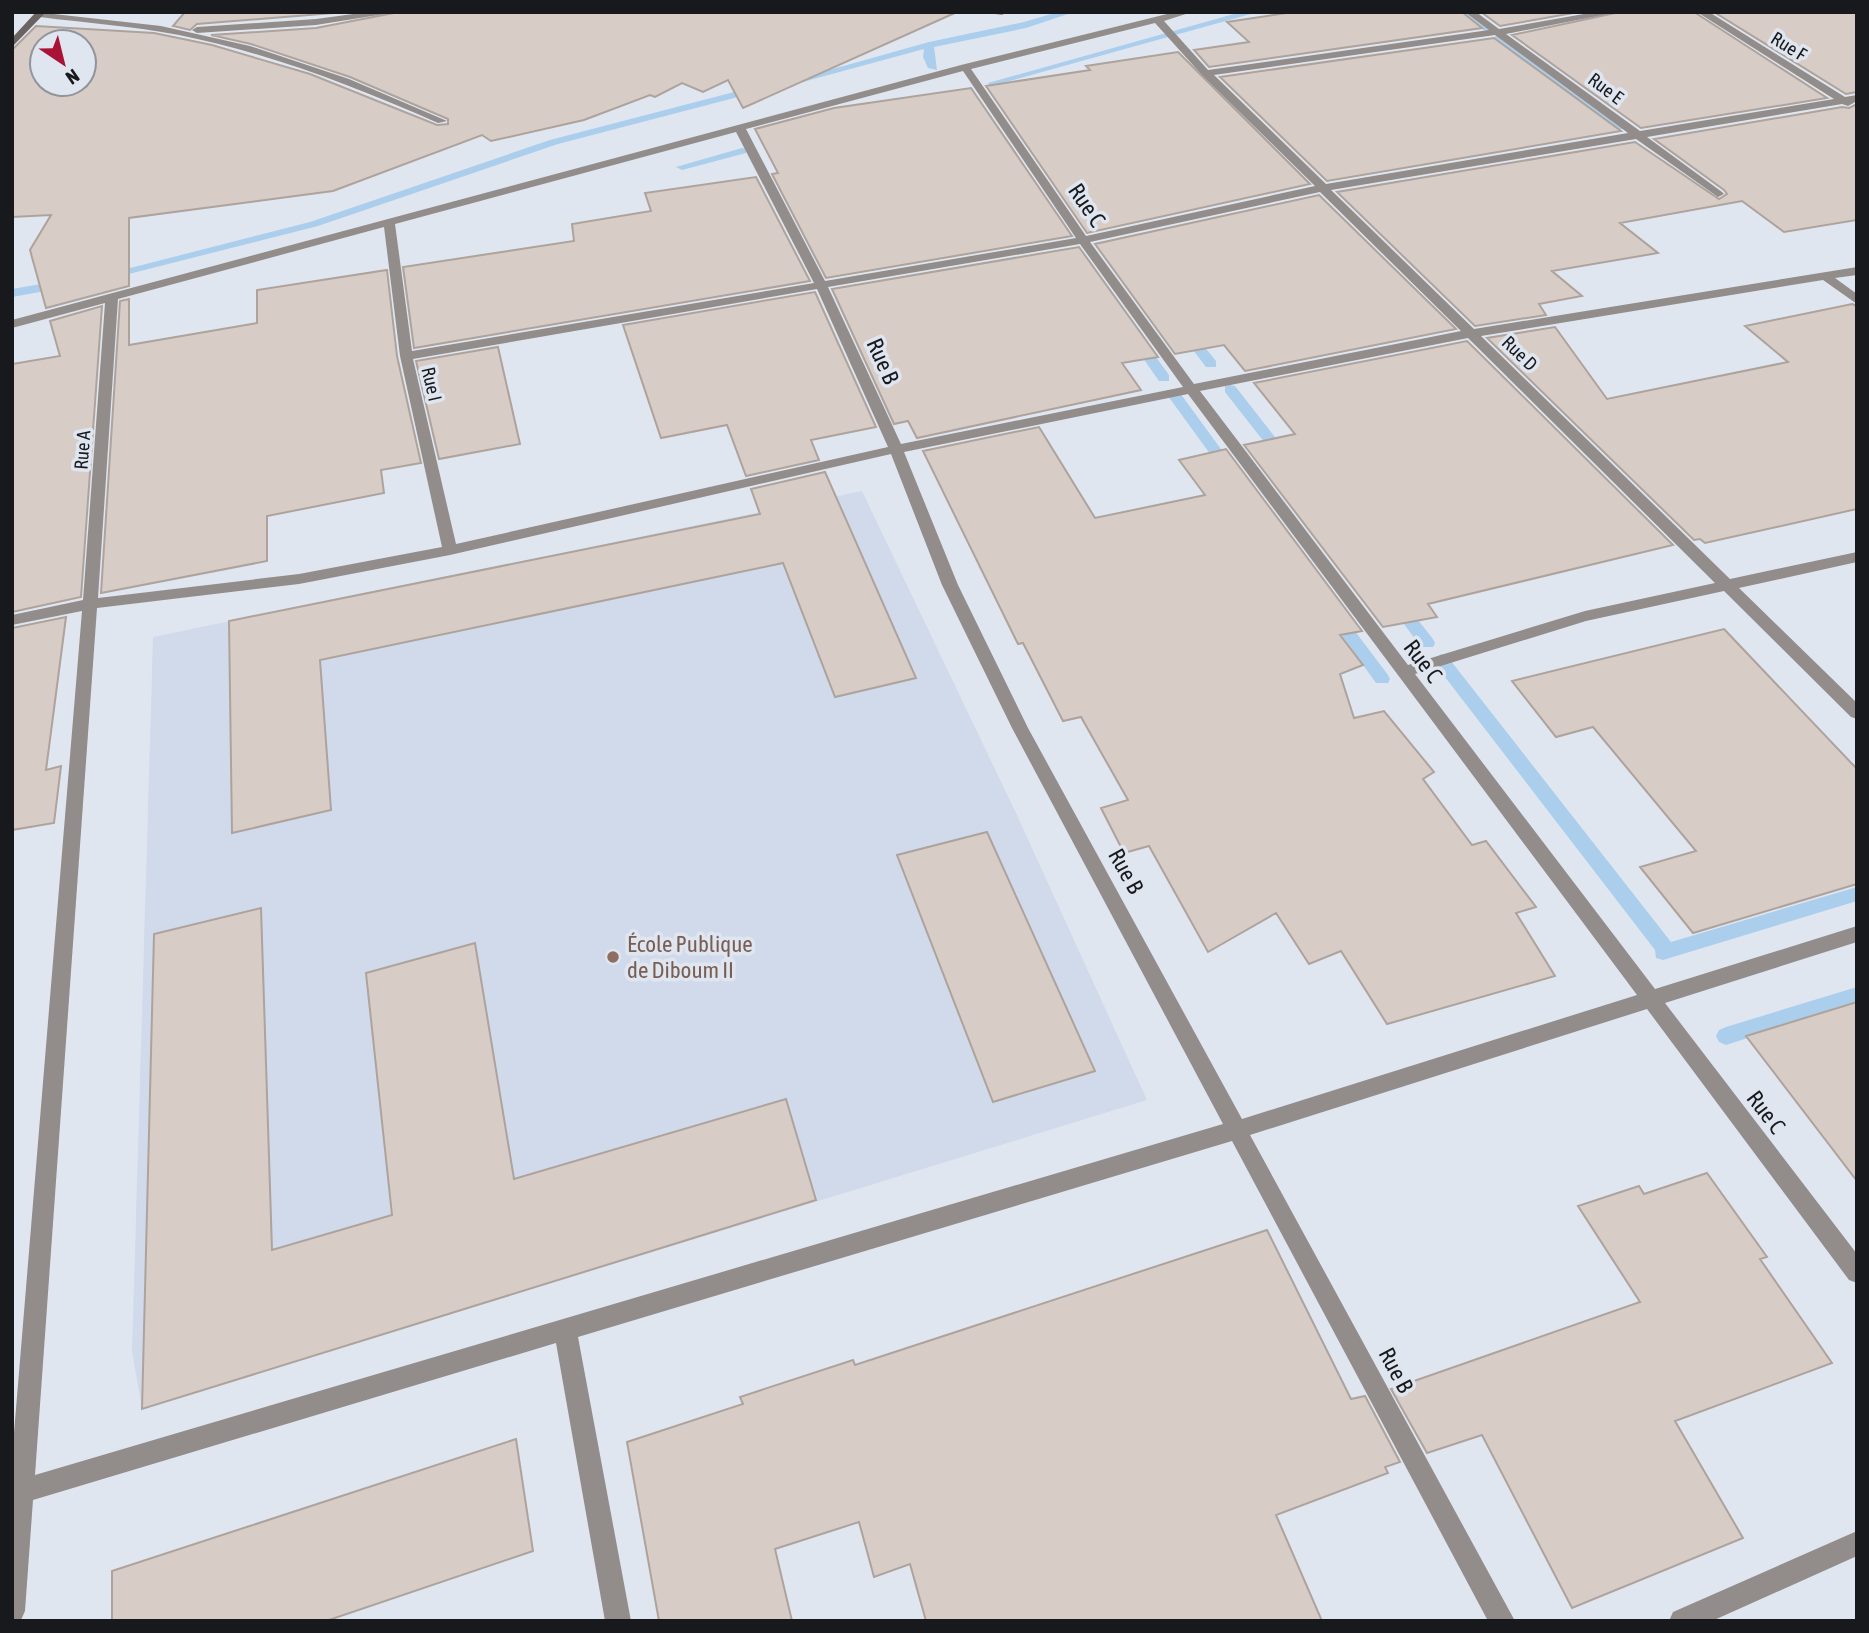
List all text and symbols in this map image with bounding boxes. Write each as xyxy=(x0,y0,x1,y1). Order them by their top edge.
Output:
street label: Rue F xyxy=(1767,27,1811,65)
north arrow xyxy=(28,28,98,98)
text: N xyxy=(62,65,84,89)
street label: Rue E xyxy=(1584,68,1628,108)
street label: Rue C xyxy=(1063,178,1111,232)
street label: Rue D xyxy=(1498,331,1542,375)
street label: Rue B xyxy=(862,334,904,388)
street label: Rue I xyxy=(417,365,447,403)
street label: Rue A xyxy=(70,429,94,470)
street label: Rue C xyxy=(1399,635,1447,687)
street label: Rue B xyxy=(1103,844,1149,898)
place label: École Publique de Diboum II xyxy=(627,931,753,983)
marker: École Publique de Diboum II xyxy=(605,949,621,965)
street label: Rue C xyxy=(1742,1086,1790,1138)
street label: Rue B xyxy=(1373,1343,1419,1397)

